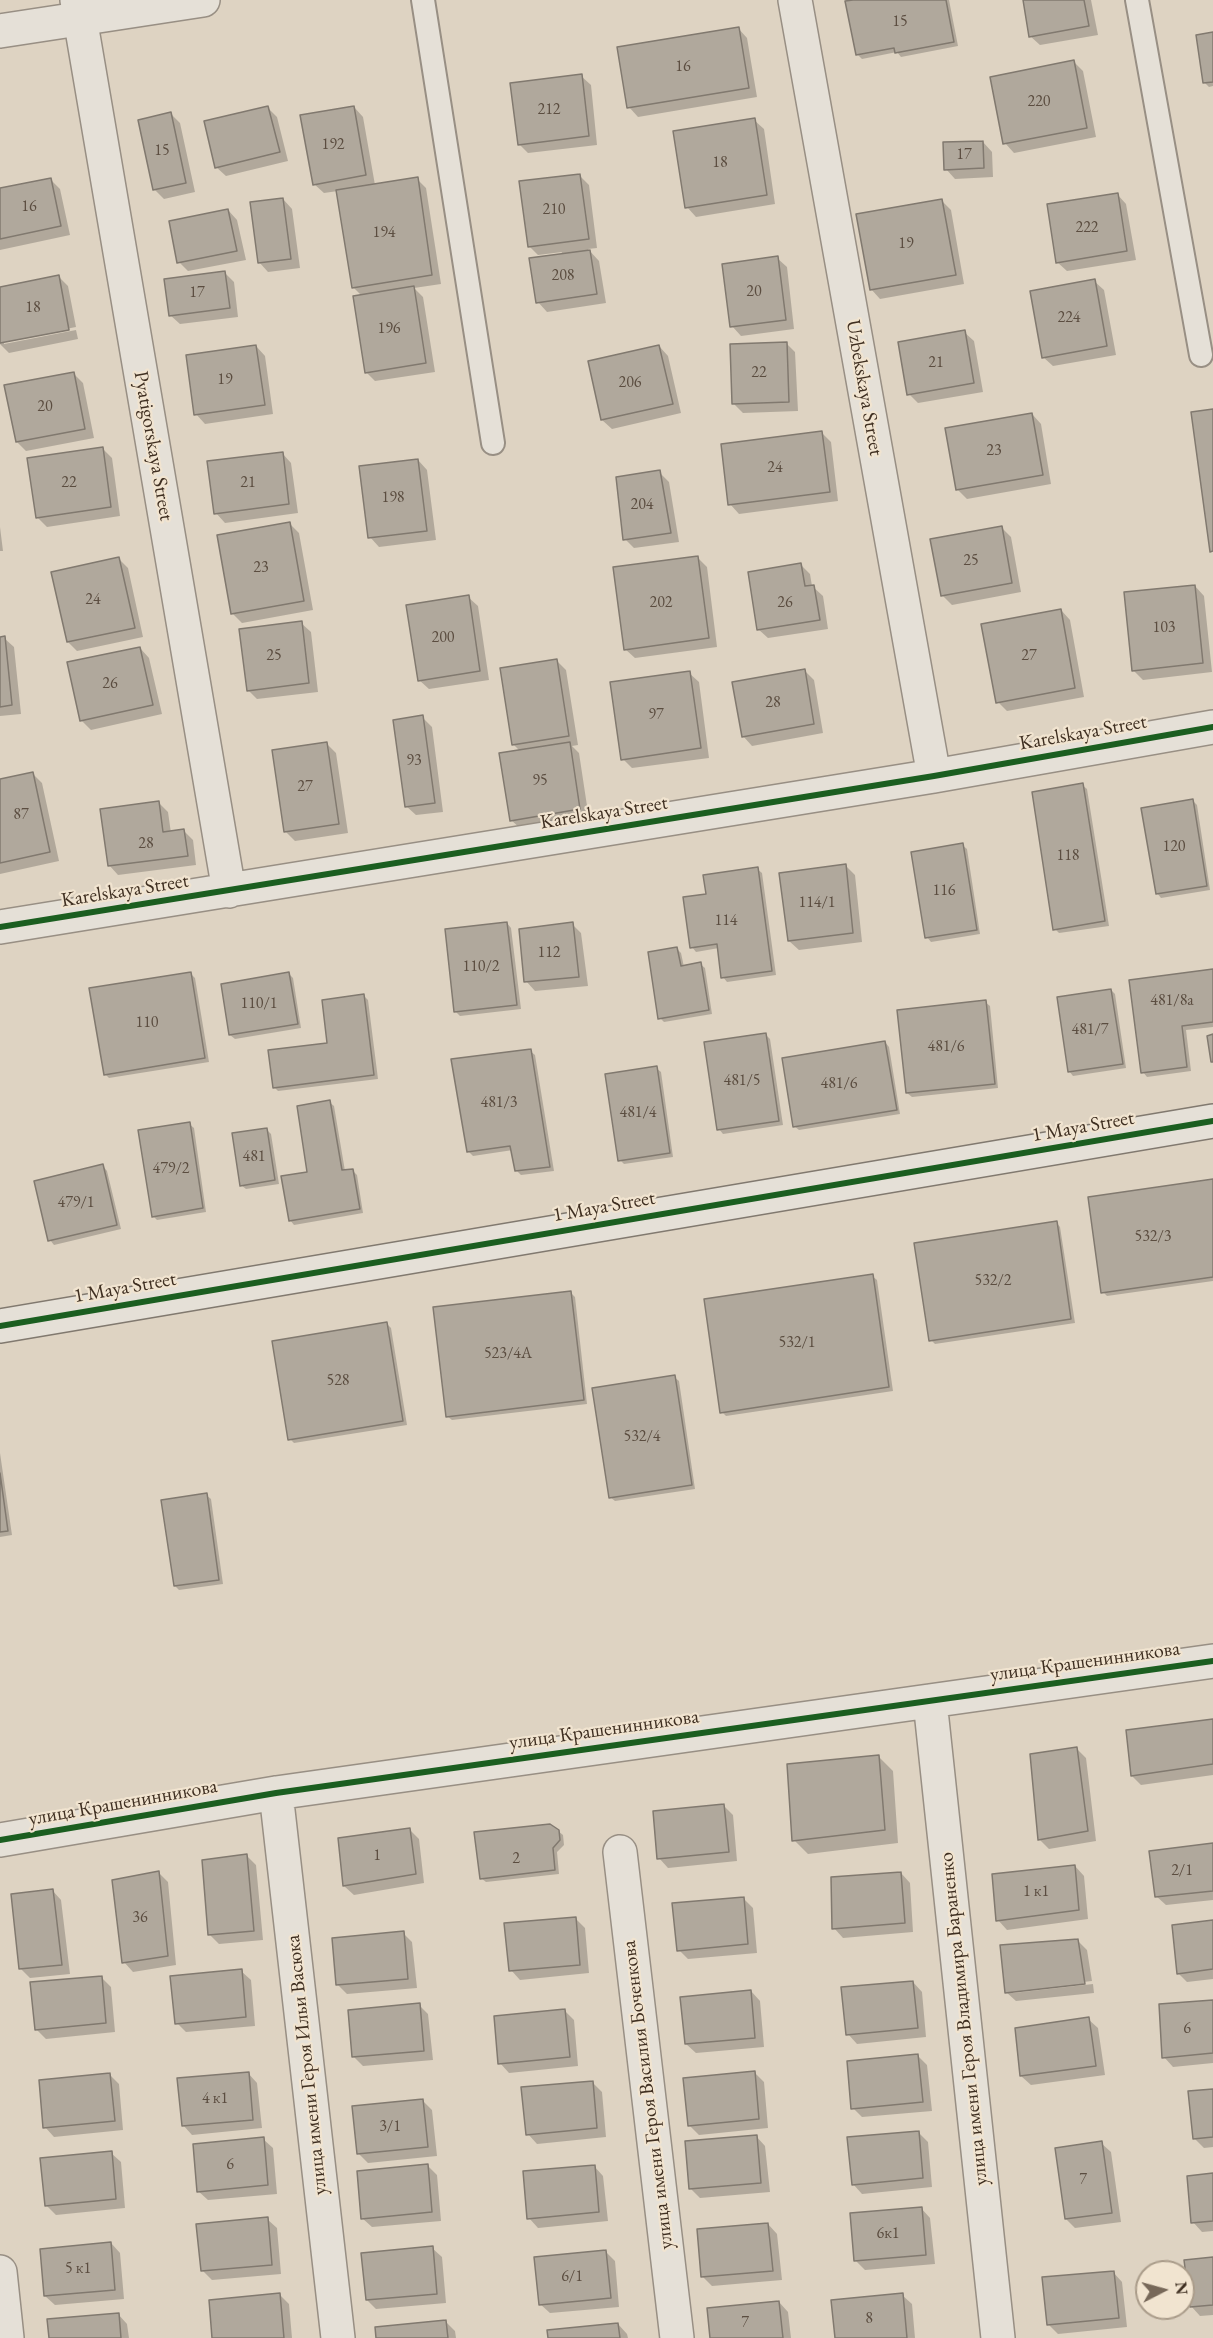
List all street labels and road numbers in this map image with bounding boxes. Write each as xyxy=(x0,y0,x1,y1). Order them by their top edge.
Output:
street label: Uzbekskaya Street xyxy=(840,318,888,458)
street label: Pyatigorskaya Street xyxy=(128,369,178,523)
street label: Karelskaya Street xyxy=(1017,710,1149,756)
street label: Karelskaya Street xyxy=(538,791,670,835)
street label: Karelskaya Street xyxy=(59,869,191,913)
street label: 1 Maya Street xyxy=(1030,1106,1136,1148)
street label: 1 Maya Street xyxy=(551,1186,657,1228)
street label: 1 Maya Street xyxy=(72,1267,178,1309)
street label: улица Крашенинникова xyxy=(989,1637,1181,1687)
street label: улица Крашенинникова xyxy=(508,1705,700,1755)
street label: улица Крашенинникова xyxy=(27,1775,219,1831)
street label: улица имени Героя Владимира Бараненко xyxy=(935,1851,993,2187)
street label: улица имени Героя Ильи Васюка xyxy=(281,1934,333,2196)
street label: улица имени Героя Василия Боченкова xyxy=(617,1939,679,2251)

